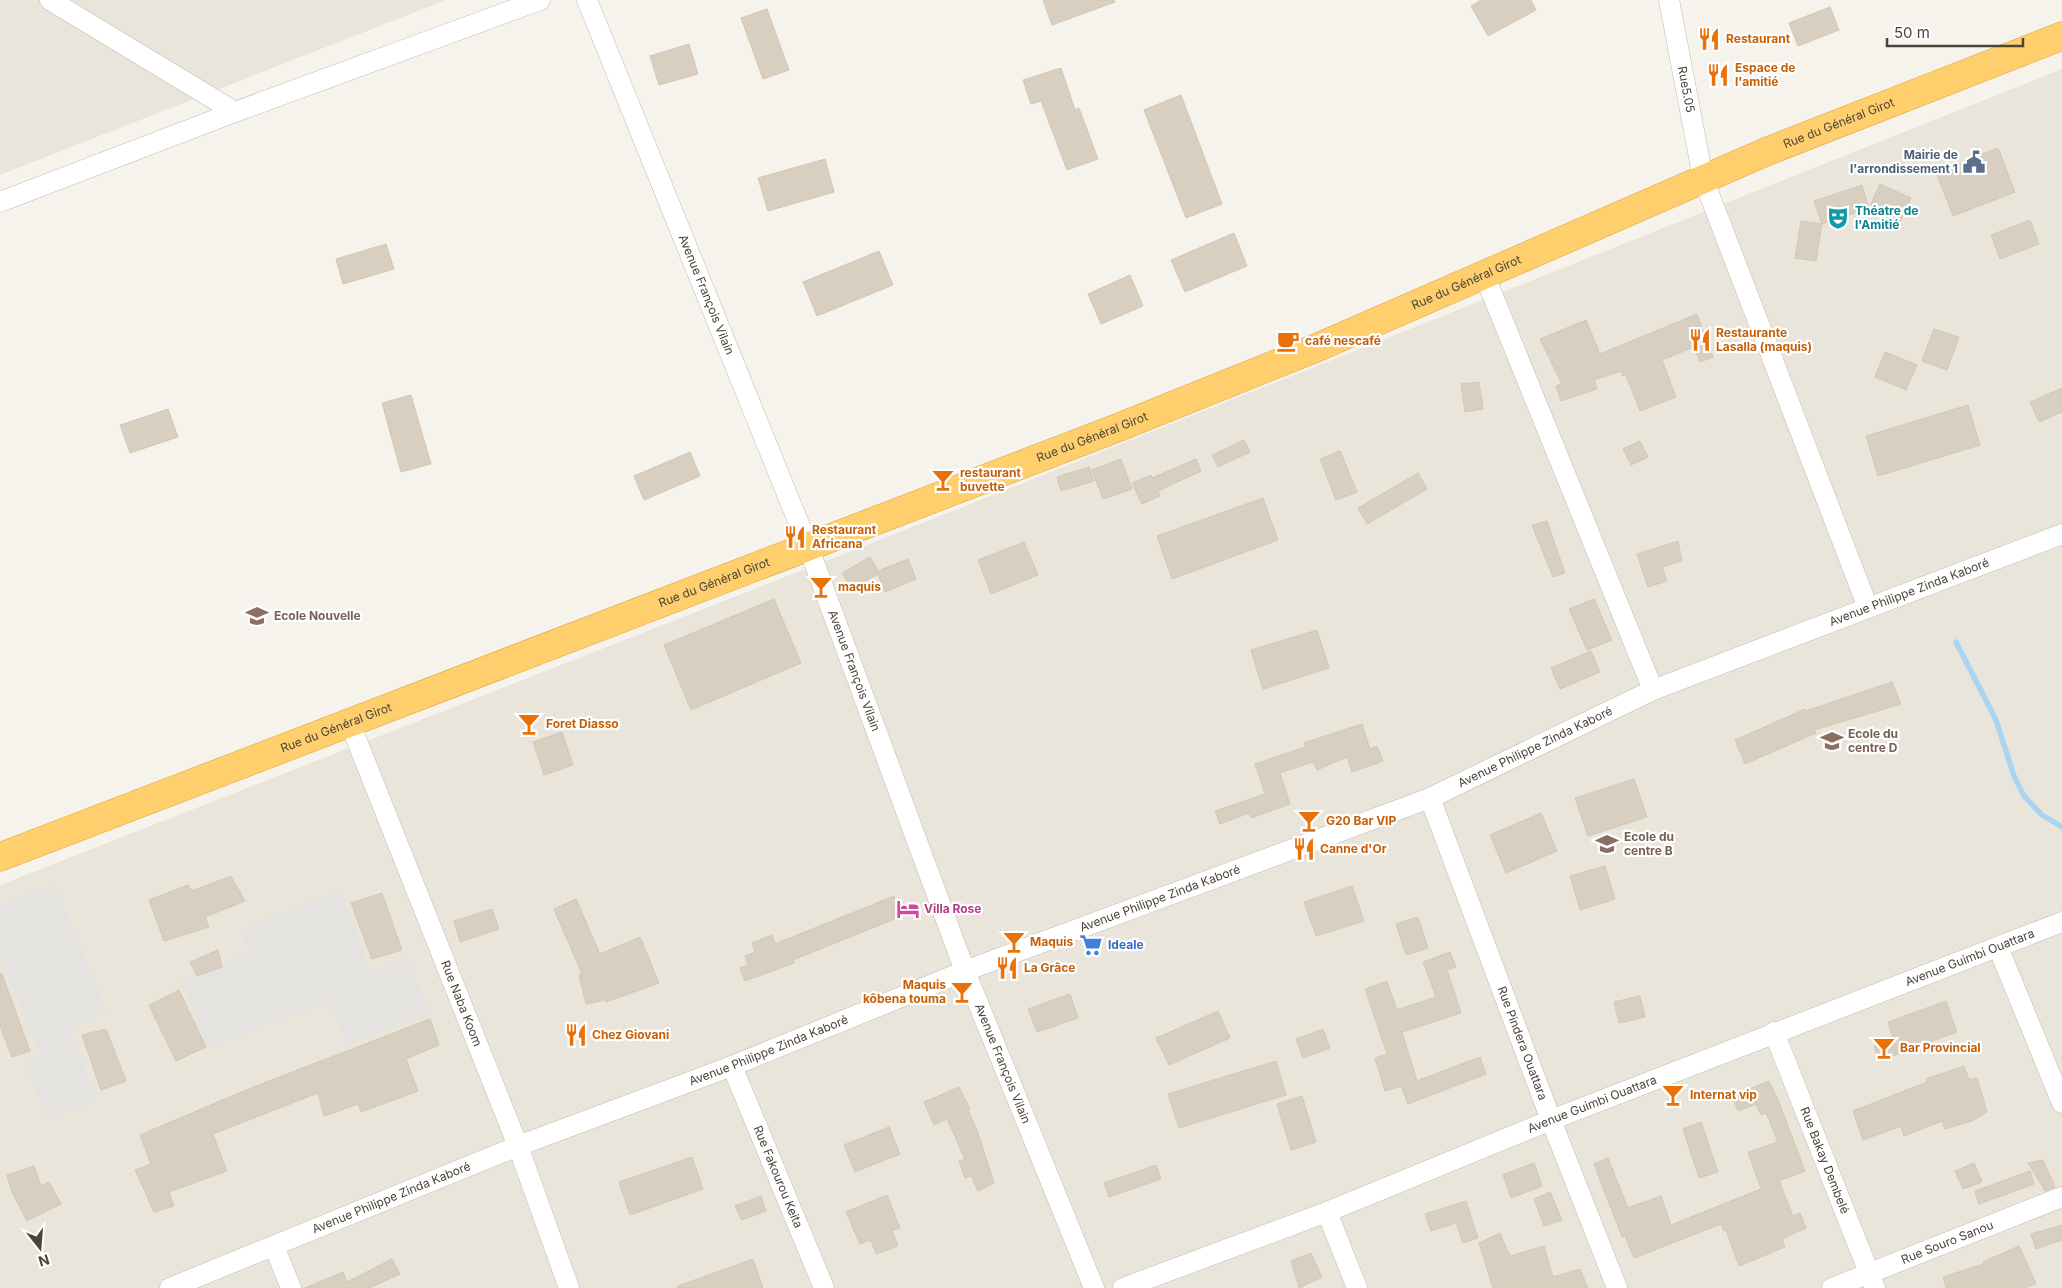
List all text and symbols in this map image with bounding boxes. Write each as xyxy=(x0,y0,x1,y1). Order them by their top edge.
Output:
scale bar xyxy=(1887,15,2023,47)
text: 50 m xyxy=(1894,23,1930,42)
restaurant icon: Restaurant xyxy=(1696,26,1722,52)
place label: Restaurant xyxy=(1726,31,1791,46)
place label: Espace de l'amitié xyxy=(1735,60,1795,89)
restaurant icon: Espace de l'amitié xyxy=(1705,62,1731,88)
street label: Rue5.05 xyxy=(1675,65,1698,114)
street label: Rue du Général Girot xyxy=(1781,94,1896,151)
place label: Mairie de l'arrondissement 1 xyxy=(1850,147,1958,176)
public building icon: Mairie de l'arrondissement 1 xyxy=(1961,149,1987,175)
place label: Théatre de l'Amitié xyxy=(1855,203,1918,232)
theatre icon: Théatre de l'Amitié xyxy=(1825,205,1851,231)
street label: Avenue François Vilain xyxy=(676,232,738,357)
street label: Rue du Général Girot xyxy=(1409,252,1523,312)
place label: Restaurante Lasalla (maquis) xyxy=(1716,325,1812,354)
restaurant icon: Restaurante Lasalla (maquis) xyxy=(1687,327,1713,353)
cafe icon: café nescafé xyxy=(1275,328,1301,354)
place label: café nescafé xyxy=(1305,333,1381,348)
street label: Rue du Général Girot xyxy=(1034,408,1150,465)
place label: restaurant buvette xyxy=(960,465,1022,494)
bar icon: restaurant buvette xyxy=(930,467,956,493)
place label: Restaurant Africana xyxy=(812,522,877,551)
restaurant icon: Restaurant Africana xyxy=(782,524,808,550)
street label: Rue du Général Girot xyxy=(656,554,772,610)
street label: Avenue Philippe Zinda Kaboré xyxy=(1827,555,1991,629)
bar icon: maquis xyxy=(808,574,834,600)
place label: maquis xyxy=(838,579,881,594)
school or university icon: Ecole Nouvelle xyxy=(244,603,270,629)
place label: Ecole Nouvelle xyxy=(274,608,361,623)
street label: Avenue François Vilain xyxy=(825,608,884,733)
street label: Rue du Général Girot xyxy=(278,699,394,756)
street label: Avenue Philippe Zinda Kaboré xyxy=(1455,703,1615,790)
bar icon: Foret Diasso xyxy=(516,711,542,737)
place label: Foret Diasso xyxy=(546,716,619,731)
place label: Ecole du centre D xyxy=(1848,726,1898,755)
school or university icon: Ecole du centre D xyxy=(1819,728,1845,754)
bar icon: G20 Bar VIP xyxy=(1296,808,1322,834)
place label: G20 Bar VIP xyxy=(1326,813,1396,828)
place label: Ecole du centre B xyxy=(1624,829,1674,858)
school or university icon: Ecole du centre B xyxy=(1594,831,1620,857)
restaurant icon: Canne d'Or xyxy=(1291,836,1317,862)
place label: Canne d'Or xyxy=(1320,841,1387,856)
street label: Avenue Philippe Zinda Kaboré xyxy=(1078,861,1242,935)
hotel icon: Villa Rose xyxy=(895,896,921,922)
place label: Villa Rose xyxy=(924,901,982,916)
street label: Avenue Guimbi Ouattara xyxy=(1903,925,2036,989)
bar icon: Maquis xyxy=(1001,929,1027,955)
supermarket icon: Ideale xyxy=(1078,932,1104,958)
place label: Maquis xyxy=(1030,934,1073,949)
place label: Ideale xyxy=(1108,937,1144,952)
restaurant icon: La Grâce xyxy=(994,955,1020,981)
street label: Rue Naba Koom xyxy=(438,958,486,1048)
place label: La Grâce xyxy=(1024,960,1076,975)
place label: Maquis kôbena touma xyxy=(863,977,946,1006)
bar icon: Maquis kôbena touma xyxy=(949,979,975,1005)
street label: Rue Pindera Ouattara xyxy=(1494,984,1551,1102)
street label: Avenue François Vilain xyxy=(972,1001,1034,1126)
street label: Avenue Philippe Zinda Kaboré xyxy=(687,1012,850,1088)
restaurant icon: Chez Giovani xyxy=(563,1022,589,1048)
place label: Chez Giovani xyxy=(592,1027,669,1042)
bar icon: Bar Provincial xyxy=(1871,1035,1897,1061)
place label: Bar Provincial xyxy=(1900,1040,1981,1055)
street label: Avenue Guimbi Ouattara xyxy=(1525,1072,1659,1136)
bar icon: Internat vip xyxy=(1660,1082,1686,1108)
place label: Internat vip xyxy=(1690,1087,1757,1102)
street label: Rue Bakay Dembelé xyxy=(1797,1105,1853,1216)
street label: Rue Fakourou Keita xyxy=(750,1123,806,1230)
street label: Avenue Philippe Zinda Kaboré xyxy=(310,1158,473,1236)
street label: Rue Souro Sanou xyxy=(1899,1217,1995,1267)
north arrow xyxy=(15,1223,65,1273)
text: N xyxy=(36,1251,52,1271)

